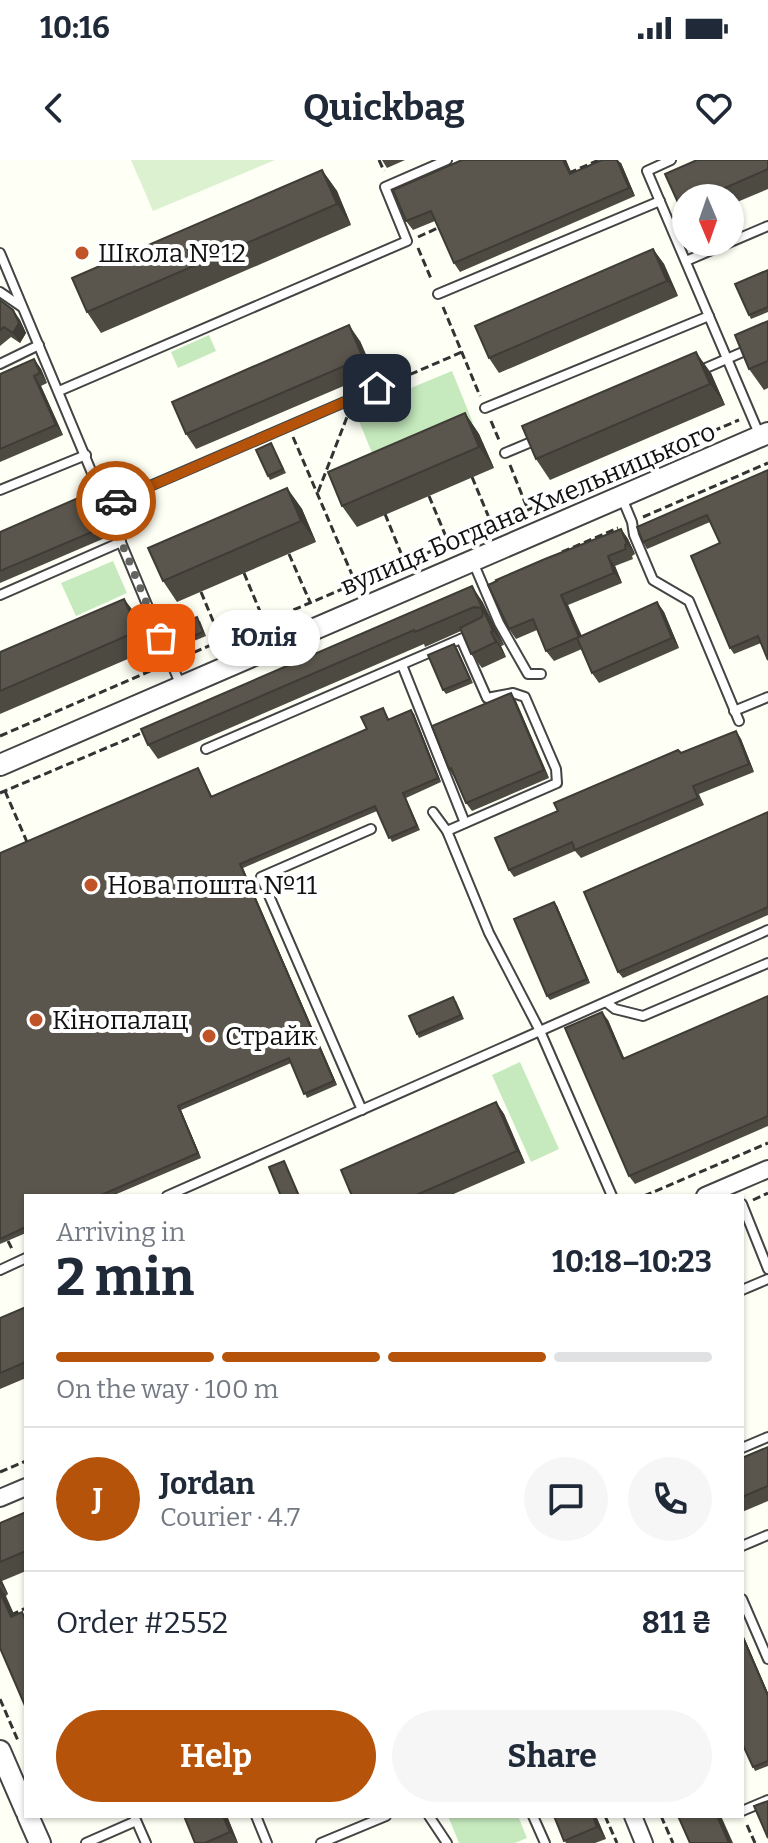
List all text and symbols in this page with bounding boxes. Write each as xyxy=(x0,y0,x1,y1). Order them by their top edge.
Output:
text: 10:16 xyxy=(40,10,110,46)
icon: back xyxy=(32,86,76,130)
text: Quickbag xyxy=(303,86,465,130)
icon: heart xyxy=(692,86,736,130)
north arrow xyxy=(672,184,744,256)
map controls xyxy=(672,184,744,256)
place label: Школа №12 xyxy=(98,238,246,269)
marker: Школа №12 xyxy=(73,244,91,262)
pin xyxy=(343,354,411,422)
icon: home xyxy=(355,366,399,410)
street label: вулиця Богдана Хмельницького xyxy=(336,416,720,602)
courier xyxy=(76,461,156,541)
icon: car xyxy=(94,479,138,523)
pin xyxy=(127,604,195,672)
callout: Юлія xyxy=(209,610,321,666)
icon: bag xyxy=(139,616,183,660)
text: Юлія xyxy=(231,622,297,653)
place label: Нова пошта №11 xyxy=(107,870,318,901)
marker: Нова пошта №11 xyxy=(82,876,100,894)
place label: Кінопалац xyxy=(52,1005,188,1036)
marker: Кінопалац xyxy=(27,1011,45,1029)
place label: Страйк xyxy=(225,1021,317,1052)
marker: Страйк xyxy=(200,1027,218,1045)
text: Arriving in xyxy=(56,1217,185,1248)
text: 10:18–10:23 xyxy=(552,1244,712,1280)
text: 2 min xyxy=(56,1246,194,1309)
text: On the way · 100 m xyxy=(56,1374,279,1405)
button: chat xyxy=(524,1457,608,1541)
button: phone xyxy=(628,1457,712,1541)
text: Jordan xyxy=(160,1466,255,1502)
text: J xyxy=(93,1481,103,1517)
text: Courier · 4.7 xyxy=(160,1502,300,1533)
text: Order #2552 xyxy=(56,1605,228,1641)
text: 811 ₴ xyxy=(642,1605,712,1641)
button: Help xyxy=(56,1710,376,1802)
button: Share xyxy=(392,1710,712,1802)

